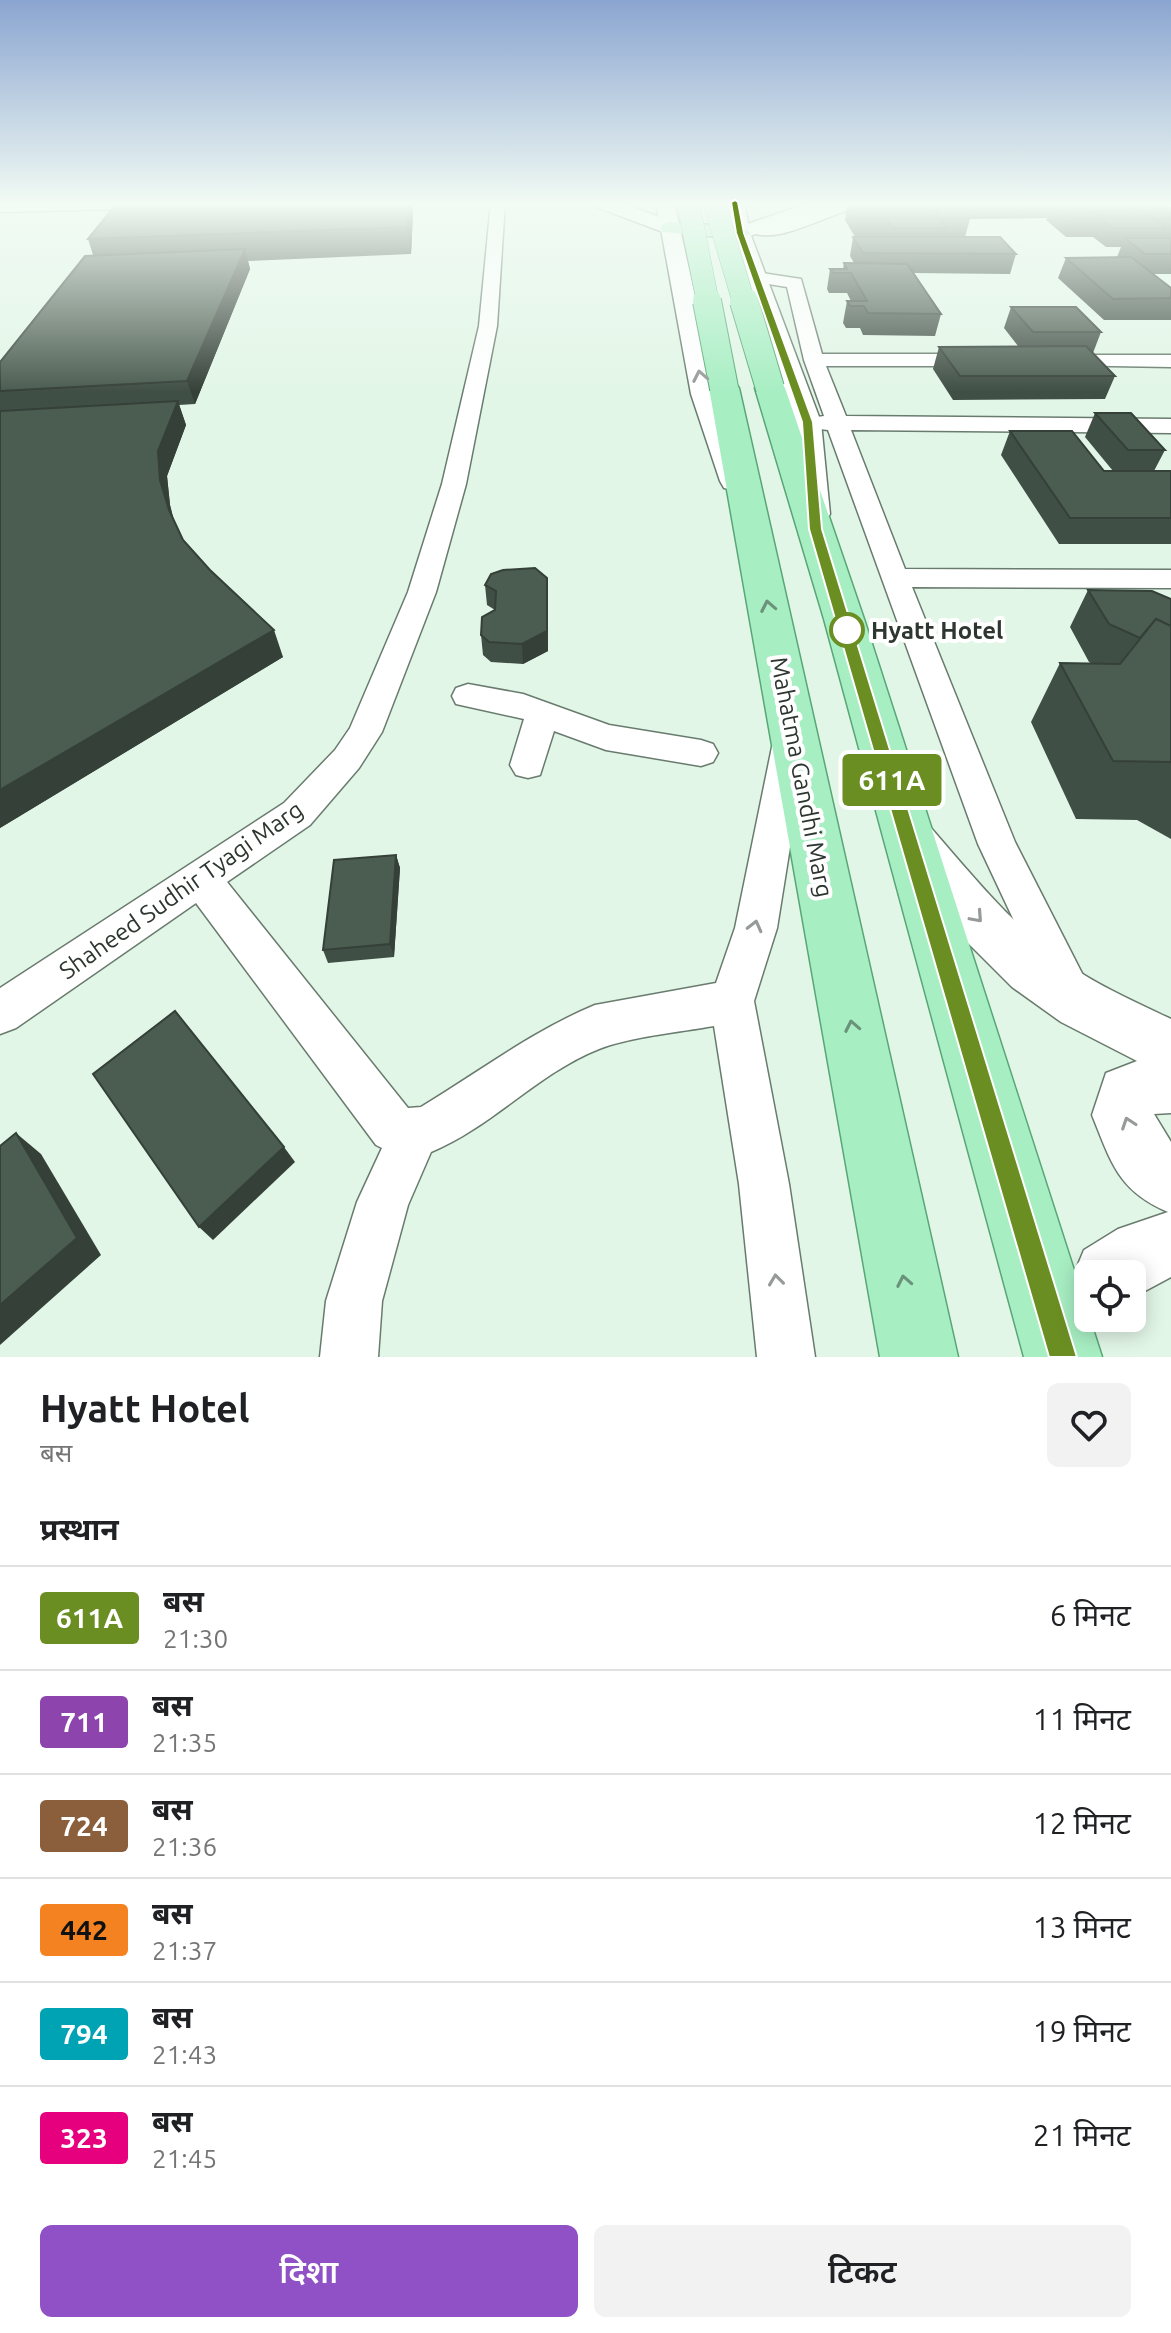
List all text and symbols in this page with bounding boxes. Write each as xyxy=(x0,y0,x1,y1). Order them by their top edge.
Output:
one-way arrow xyxy=(692,370,709,384)
one-way arrow xyxy=(760,599,777,613)
marker: Hyatt Hotel xyxy=(830,613,864,647)
place label: Hyatt Hotel xyxy=(871,617,1003,644)
street label: Mahatma Gandhi Marg xyxy=(765,655,839,899)
line badge: 611A xyxy=(836,754,948,806)
text: 611A xyxy=(858,764,926,795)
street label: Shaheed Sudhir Tyagi Marg xyxy=(54,796,308,984)
one-way arrow xyxy=(967,908,982,923)
one-way arrow xyxy=(746,920,763,934)
one-way arrow xyxy=(845,1019,862,1032)
one-way arrow xyxy=(1121,1116,1137,1130)
map controls xyxy=(1074,1260,1146,1332)
button: locate xyxy=(1074,1260,1146,1332)
one-way arrow xyxy=(768,1273,785,1287)
one-way arrow xyxy=(896,1274,913,1287)
button: heart xyxy=(1047,1383,1131,1467)
text: Hyatt Hotel xyxy=(40,1387,249,1429)
text: बस xyxy=(40,1438,72,1467)
text: प्रस्थान xyxy=(40,1512,119,1546)
text: बस xyxy=(163,1584,204,1618)
text: 6 मिनट xyxy=(1050,1598,1131,1632)
text: 611A xyxy=(56,1602,123,1633)
text: 21:30 xyxy=(163,1624,228,1653)
text: बस xyxy=(152,1688,193,1722)
text: 11 मिनट xyxy=(1033,1702,1131,1736)
text: 711 xyxy=(60,1706,108,1737)
text: 21:35 xyxy=(152,1728,217,1757)
text: बस xyxy=(152,1792,193,1826)
text: 12 मिनट xyxy=(1033,1806,1131,1840)
text: 724 xyxy=(60,1810,108,1841)
text: 21:36 xyxy=(152,1832,217,1861)
text: बस xyxy=(152,1896,193,1930)
text: 13 मिनट xyxy=(1033,1910,1131,1944)
text: 442 xyxy=(60,1914,108,1945)
text: 21:37 xyxy=(152,1936,217,1965)
text: बस xyxy=(152,2000,193,2034)
text: 19 मिनट xyxy=(1033,2014,1131,2048)
text: 794 xyxy=(60,2018,108,2049)
text: 21:43 xyxy=(152,2040,217,2069)
text: बस xyxy=(152,2104,193,2138)
text: 21 मिनट xyxy=(1033,2118,1131,2152)
text: 323 xyxy=(60,2122,108,2153)
text: 21:45 xyxy=(152,2144,217,2173)
button: दिशा xyxy=(40,2225,578,2317)
button: टिकट xyxy=(594,2225,1131,2317)

